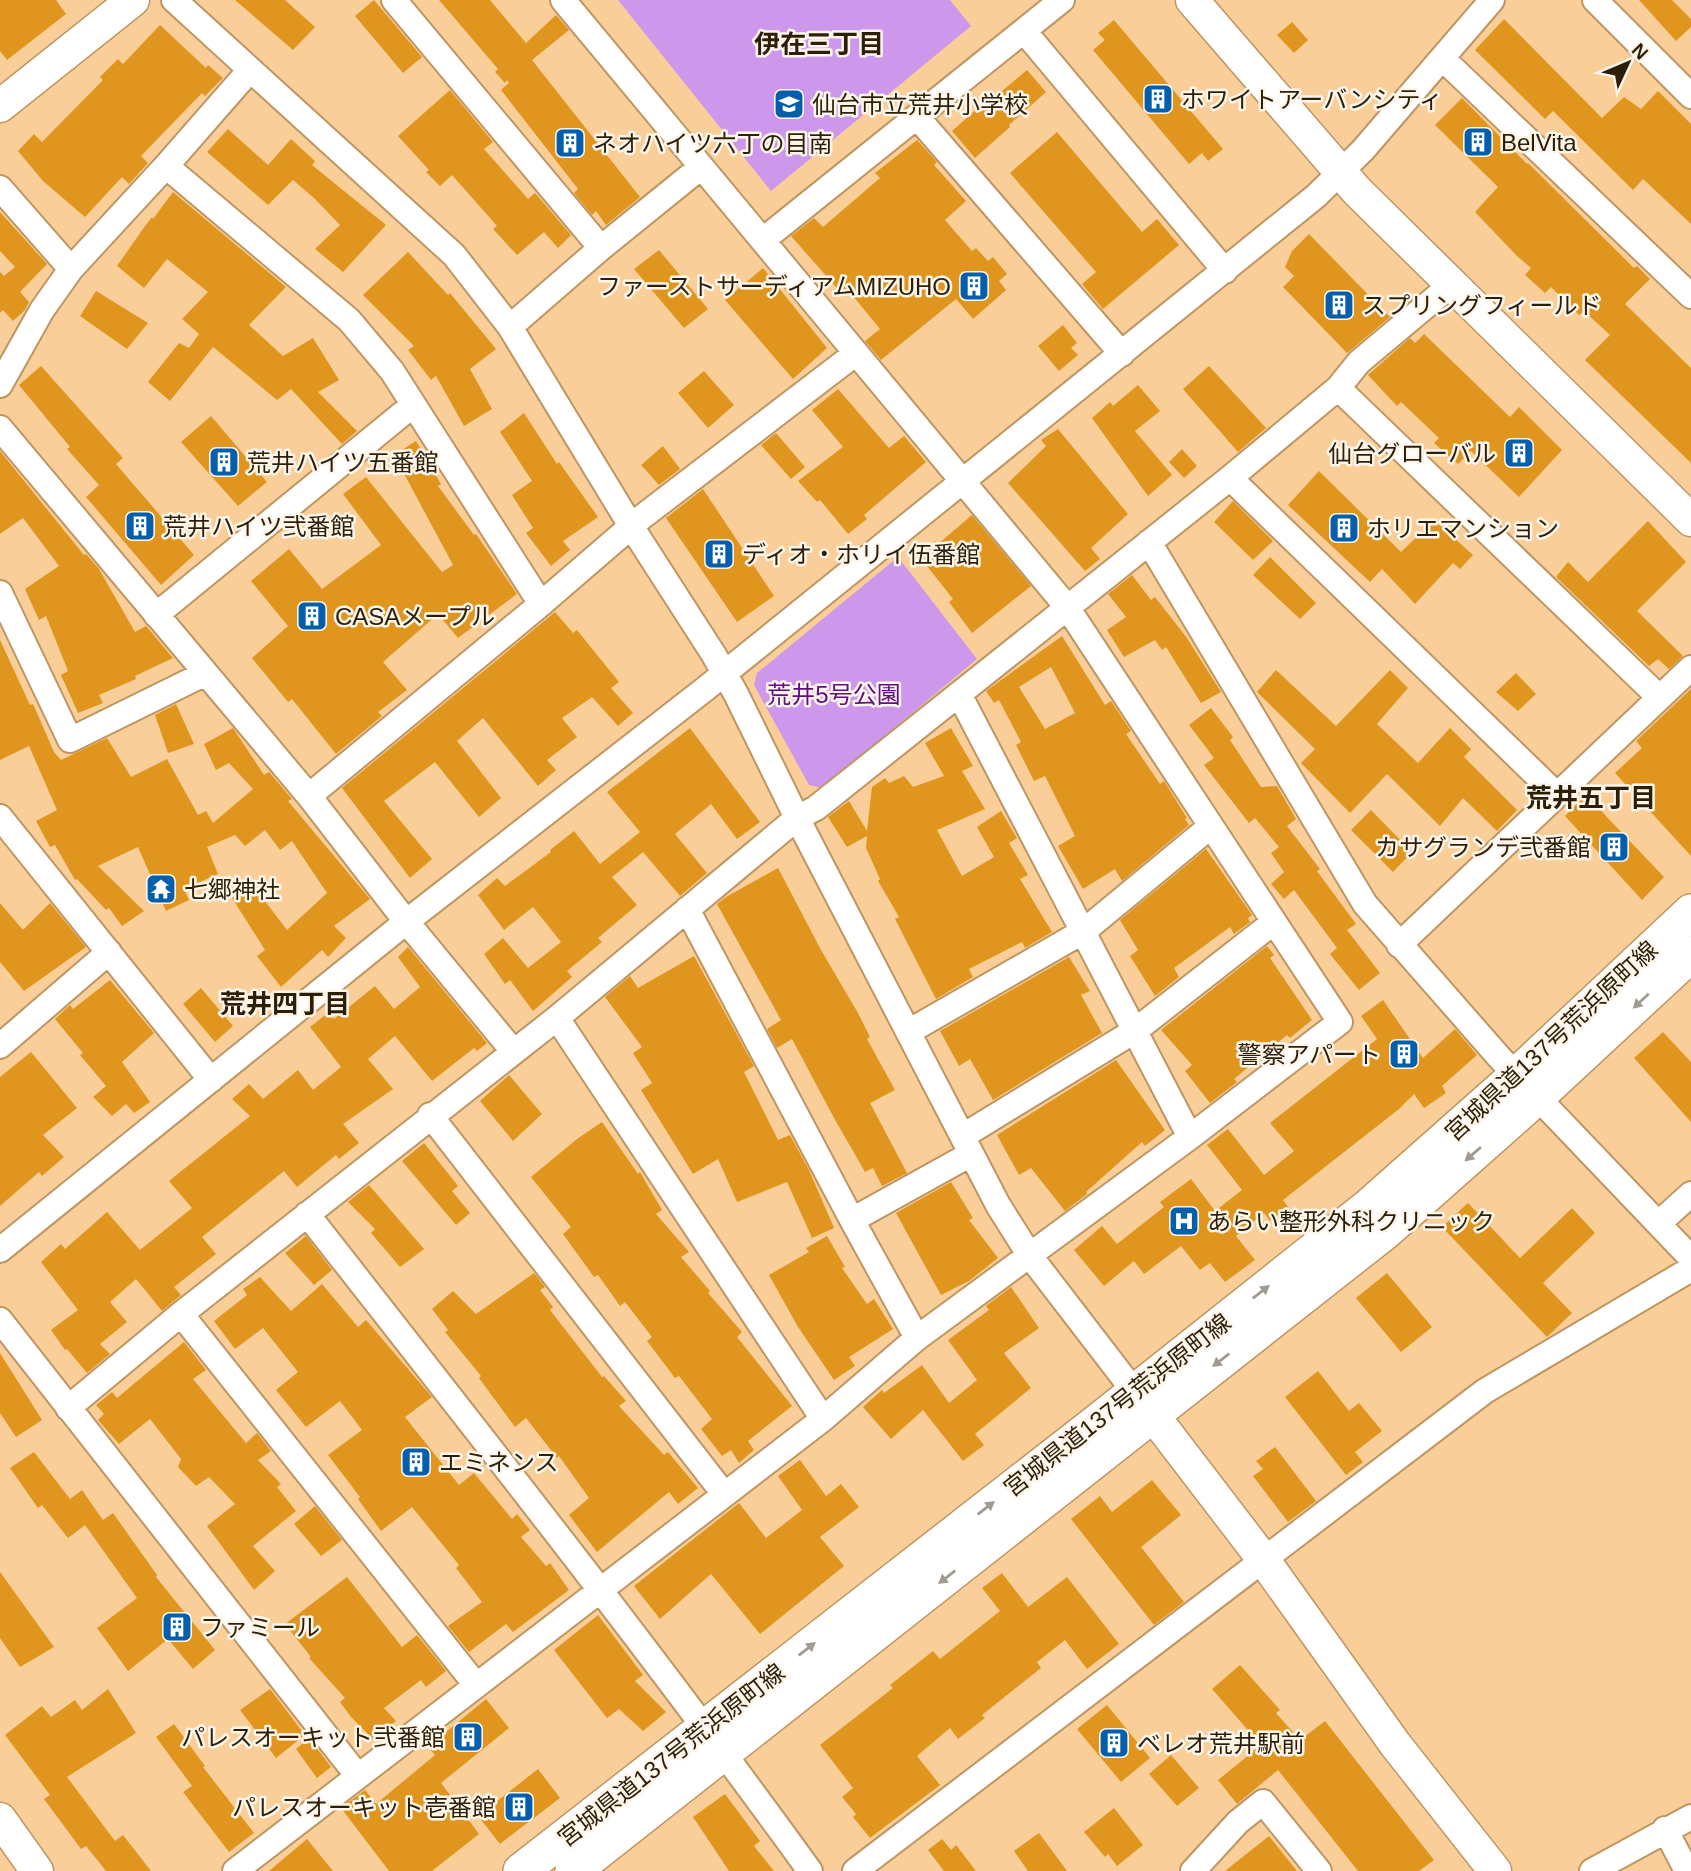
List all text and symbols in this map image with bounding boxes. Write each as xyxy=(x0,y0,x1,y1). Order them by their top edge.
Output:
north arrow xyxy=(1593,28,1663,98)
district label: 伊在三丁目 xyxy=(754,29,884,59)
text: N xyxy=(1628,39,1652,64)
building icon: ホワイトアーバンシティ xyxy=(1141,82,1175,116)
place label: ホワイトアーバンシティ xyxy=(1181,86,1443,113)
school or university icon: 仙台市立荒井小学校 xyxy=(772,87,806,121)
place label: 仙台市立荒井小学校 xyxy=(812,91,1028,118)
building icon: BelVita xyxy=(1461,125,1495,159)
building icon: ネオハイツ六丁の目南 xyxy=(553,126,587,160)
place label: BelVita xyxy=(1501,129,1577,156)
place label: ネオハイツ六丁の目南 xyxy=(593,130,833,157)
building icon: ファーストサーディアムMIZUHO xyxy=(957,269,991,303)
place label: ファーストサーディアムMIZUHO xyxy=(597,273,951,300)
building icon: スプリングフィールド xyxy=(1322,288,1356,322)
place label: スプリングフィールド xyxy=(1362,292,1602,319)
building icon: 仙台グローバル xyxy=(1502,436,1536,470)
place label: 仙台グローバル xyxy=(1328,440,1496,467)
building icon: 荒井ハイツ五番館 xyxy=(207,445,241,479)
place label: 荒井ハイツ五番館 xyxy=(247,449,439,476)
building icon: 荒井ハイツ弐番館 xyxy=(123,509,157,543)
building icon: ホリエマンション xyxy=(1327,511,1361,545)
place label: 荒井ハイツ弐番館 xyxy=(163,513,355,540)
place label: ホリエマンション xyxy=(1367,515,1559,542)
building icon: ディオ・ホリイ伍番館 xyxy=(702,537,736,571)
place label: ディオ・ホリイ伍番館 xyxy=(742,541,980,568)
building icon: CASAメープル xyxy=(295,599,329,633)
place label: CASAメープル xyxy=(335,603,495,630)
park label: 荒井5号公園 xyxy=(767,681,901,708)
district label: 荒井五丁目 xyxy=(1526,783,1656,813)
building icon: カサグランデ弐番館 xyxy=(1597,830,1631,864)
place label: カサグランデ弐番館 xyxy=(1375,834,1591,861)
temple icon: 七郷神社 xyxy=(144,872,178,906)
place label: 七郷神社 xyxy=(184,876,280,903)
street label: 宮城県道137号荒浜原町線 xyxy=(1439,936,1663,1146)
district label: 荒井四丁目 xyxy=(220,989,350,1019)
one-way arrow xyxy=(1633,992,1650,1008)
building icon: 警察アパート xyxy=(1387,1037,1421,1071)
place label: 警察アパート xyxy=(1237,1041,1381,1068)
one-way arrow xyxy=(1464,1146,1482,1162)
hospital icon: あらい整形外科クリニック xyxy=(1167,1204,1201,1238)
place label: あらい整形外科クリニック xyxy=(1207,1208,1495,1235)
one-way arrow xyxy=(1252,1285,1270,1300)
street label: 宮城県道137号荒浜原町線 xyxy=(998,1308,1236,1502)
one-way arrow xyxy=(1213,1353,1231,1368)
building icon: エミネンス xyxy=(399,1445,433,1479)
place label: エミネンス xyxy=(439,1449,559,1476)
one-way arrow xyxy=(976,1500,994,1515)
one-way arrow xyxy=(938,1569,955,1584)
building icon: ファミール xyxy=(160,1610,194,1644)
place label: ファミール xyxy=(200,1614,320,1641)
one-way arrow xyxy=(797,1641,815,1656)
street label: 宮城県道137号荒浜原町線 xyxy=(552,1658,790,1852)
building icon: パレスオーキット弐番館 xyxy=(451,1720,485,1754)
place label: パレスオーキット弐番館 xyxy=(181,1724,445,1751)
building icon: ベレオ荒井駅前 xyxy=(1097,1726,1131,1760)
place label: ベレオ荒井駅前 xyxy=(1137,1730,1305,1757)
building icon: パレスオーキット壱番館 xyxy=(502,1790,536,1824)
place label: パレスオーキット壱番館 xyxy=(232,1794,496,1821)

